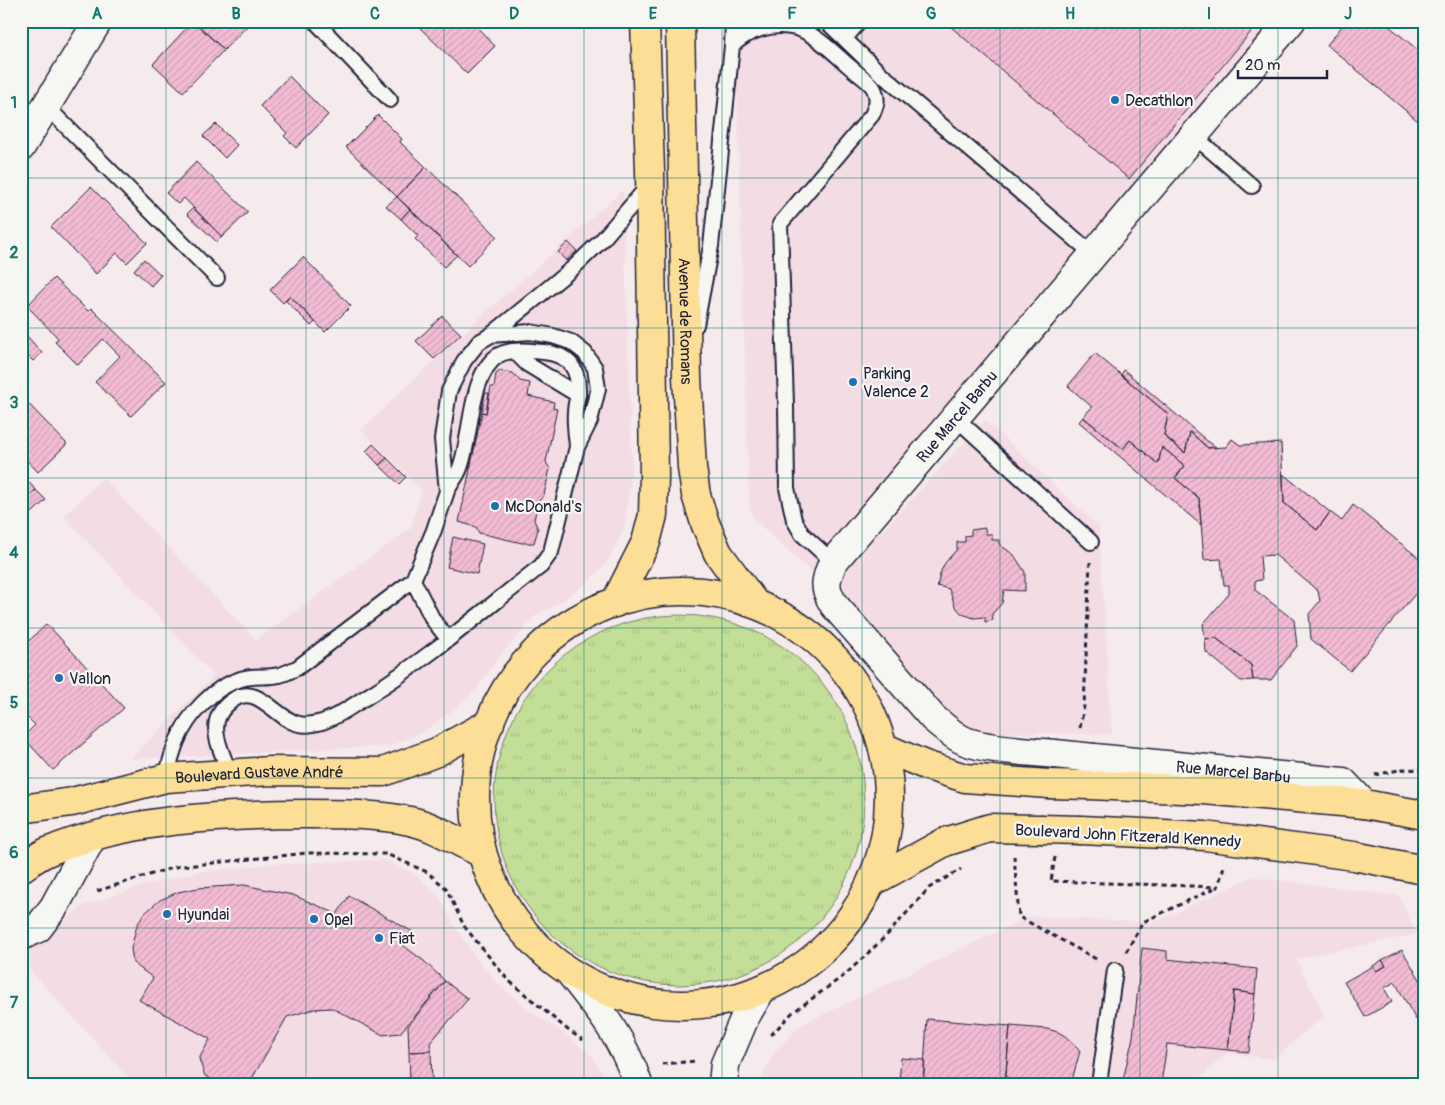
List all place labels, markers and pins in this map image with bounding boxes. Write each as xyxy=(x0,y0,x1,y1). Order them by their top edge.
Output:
place label: Decathlon xyxy=(1125,91,1193,111)
marker: Decathlon xyxy=(1109,94,1121,106)
place label: Parking Valence 2 xyxy=(863,364,929,402)
marker: Parking Valence 2 xyxy=(847,376,859,388)
place label: McDonald's xyxy=(505,497,582,517)
marker: McDonald's xyxy=(489,500,501,512)
place label: Vallon xyxy=(69,669,111,689)
marker: Vallon xyxy=(53,672,65,684)
place label: Hyundai xyxy=(177,905,229,925)
marker: Hyundai xyxy=(161,908,173,920)
place label: Opel xyxy=(324,910,353,930)
marker: Opel xyxy=(308,913,320,925)
place label: Fiat xyxy=(389,929,415,949)
marker: Fiat xyxy=(373,932,385,944)

